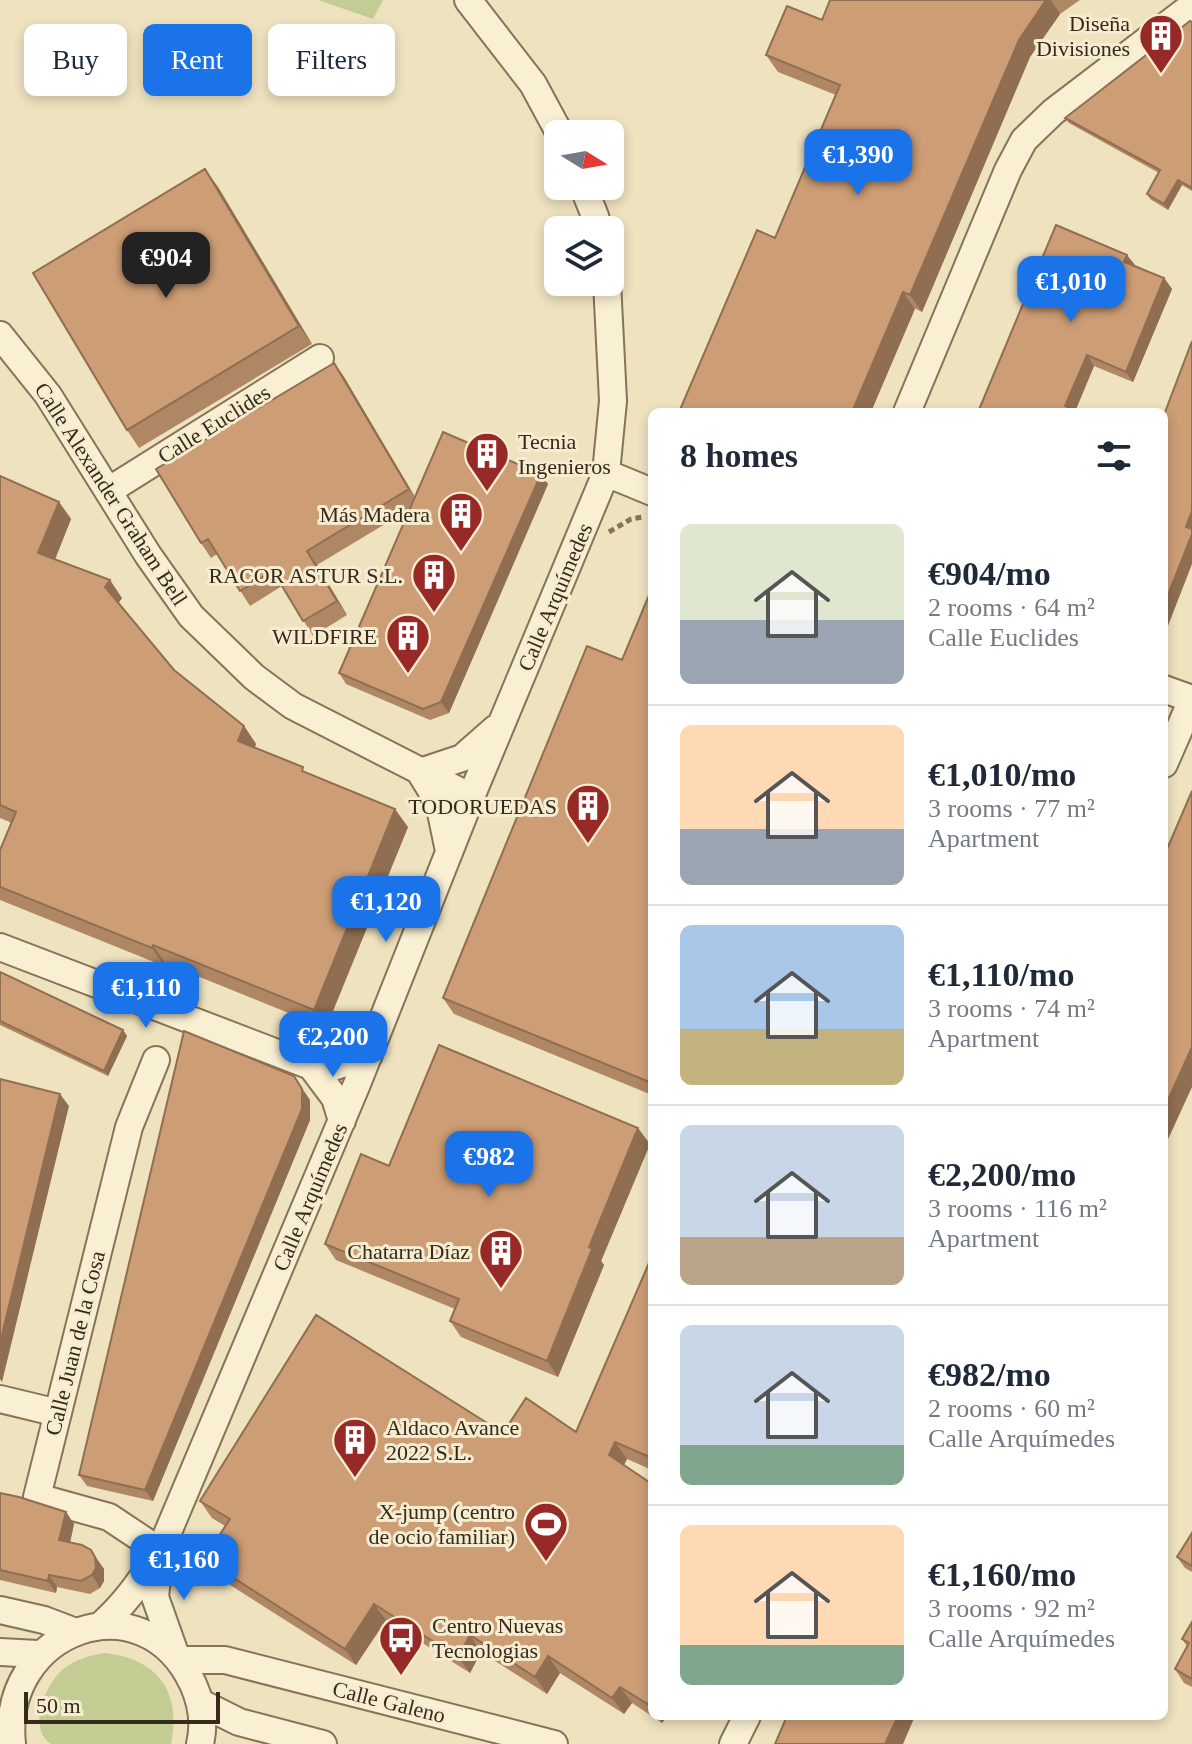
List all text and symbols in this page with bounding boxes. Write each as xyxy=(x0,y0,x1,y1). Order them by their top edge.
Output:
place label: Diseña Divisiones xyxy=(1036,11,1130,61)
building icon: Diseña Divisiones xyxy=(1137,12,1185,75)
chip: Buy xyxy=(24,24,127,96)
chip: Rent xyxy=(143,24,252,96)
chip: Filters xyxy=(268,24,395,96)
north arrow xyxy=(544,120,624,200)
map controls xyxy=(544,120,624,296)
pin: €1,390 xyxy=(793,129,923,197)
text: €1,390 xyxy=(822,140,894,169)
button: layers xyxy=(544,216,624,296)
pin: €904 xyxy=(119,232,213,300)
text: €904 xyxy=(140,243,192,272)
pin: €1,010 xyxy=(1006,256,1136,324)
text: €1,010 xyxy=(1035,267,1107,296)
street label: Calle Alexander Graham Bell xyxy=(29,378,193,610)
street label: Calle Euclides xyxy=(153,380,275,468)
place label: Tecnia Ingenieros xyxy=(518,429,611,479)
building icon: Tecnia Ingenieros xyxy=(463,430,511,493)
icon: filters xyxy=(1092,434,1136,478)
text: 8 homes xyxy=(680,437,798,474)
building icon: Más Madera xyxy=(437,490,485,553)
place label: Más Madera xyxy=(319,502,430,527)
street label: Calle Arquímedes xyxy=(513,519,597,675)
building icon: RACOR ASTUR S.L. xyxy=(410,551,458,614)
text: €904/mo xyxy=(928,555,1051,592)
icon: home xyxy=(744,556,840,652)
place label: RACOR ASTUR S.L. xyxy=(209,563,403,588)
text: 2 rooms · 64 m² xyxy=(928,593,1095,622)
building icon: WILDFIRE xyxy=(384,612,432,675)
text: Calle Euclides xyxy=(928,623,1079,652)
place label: WILDFIRE xyxy=(272,624,377,649)
text: €1,010/mo xyxy=(928,756,1076,793)
icon: home xyxy=(744,757,840,853)
building icon: TODORUEDAS xyxy=(564,782,612,845)
place label: TODORUEDAS xyxy=(408,794,557,819)
text: 3 rooms · 77 m² xyxy=(928,794,1095,823)
text: Apartment xyxy=(928,824,1039,853)
pin: €1,120 xyxy=(321,876,451,944)
text: €1,120 xyxy=(350,887,422,916)
text: €1,110/mo xyxy=(928,956,1074,993)
icon: home xyxy=(744,957,840,1053)
pin: €1,110 xyxy=(81,962,211,1030)
text: €1,110 xyxy=(111,973,181,1002)
text: 3 rooms · 74 m² xyxy=(928,994,1095,1023)
pin: €2,200 xyxy=(268,1011,398,1079)
text: €2,200 xyxy=(297,1022,369,1051)
text: Apartment xyxy=(928,1024,1039,1053)
street label: Calle Arquímedes xyxy=(268,1119,352,1275)
pin: €982 xyxy=(442,1131,536,1199)
text: €982 xyxy=(463,1142,515,1171)
text: €2,200/mo xyxy=(928,1156,1076,1193)
icon: home xyxy=(744,1157,840,1253)
text: 3 rooms · 116 m² xyxy=(928,1194,1107,1223)
text: Apartment xyxy=(928,1224,1039,1253)
building icon: Chatarra Díaz xyxy=(477,1227,525,1290)
place label: Chatarra Díaz xyxy=(347,1239,470,1264)
street label: Calle Juan de la Cosa xyxy=(40,1248,110,1438)
text: €982/mo xyxy=(928,1356,1051,1393)
icon: home xyxy=(744,1357,840,1453)
text: 2 rooms · 60 m² xyxy=(928,1394,1095,1423)
place label: Aldaco Avance 2022 S.L. xyxy=(386,1415,519,1465)
building icon: Aldaco Avance 2022 S.L. xyxy=(331,1416,379,1479)
text: Calle Arquímedes xyxy=(928,1424,1115,1453)
place label: X-jump (centro de ocio familiar) xyxy=(368,1499,515,1549)
sports icon: X-jump (centro de ocio familiar) xyxy=(522,1500,570,1563)
pin: €1,160 xyxy=(119,1534,249,1602)
text: €1,160 xyxy=(148,1545,220,1574)
text: €1,160/mo xyxy=(928,1556,1076,1593)
icon: home xyxy=(744,1557,840,1653)
text: 3 rooms · 92 m² xyxy=(928,1594,1095,1623)
place label: Centro Nuevas Tecnologias xyxy=(432,1613,563,1663)
bus stop icon: Centro Nuevas Tecnologias xyxy=(377,1614,425,1677)
text: Calle Arquímedes xyxy=(928,1624,1115,1653)
street label: Calle Galeno xyxy=(330,1676,448,1728)
scale bar xyxy=(24,1688,220,1724)
text: 50 m xyxy=(36,1693,81,1718)

